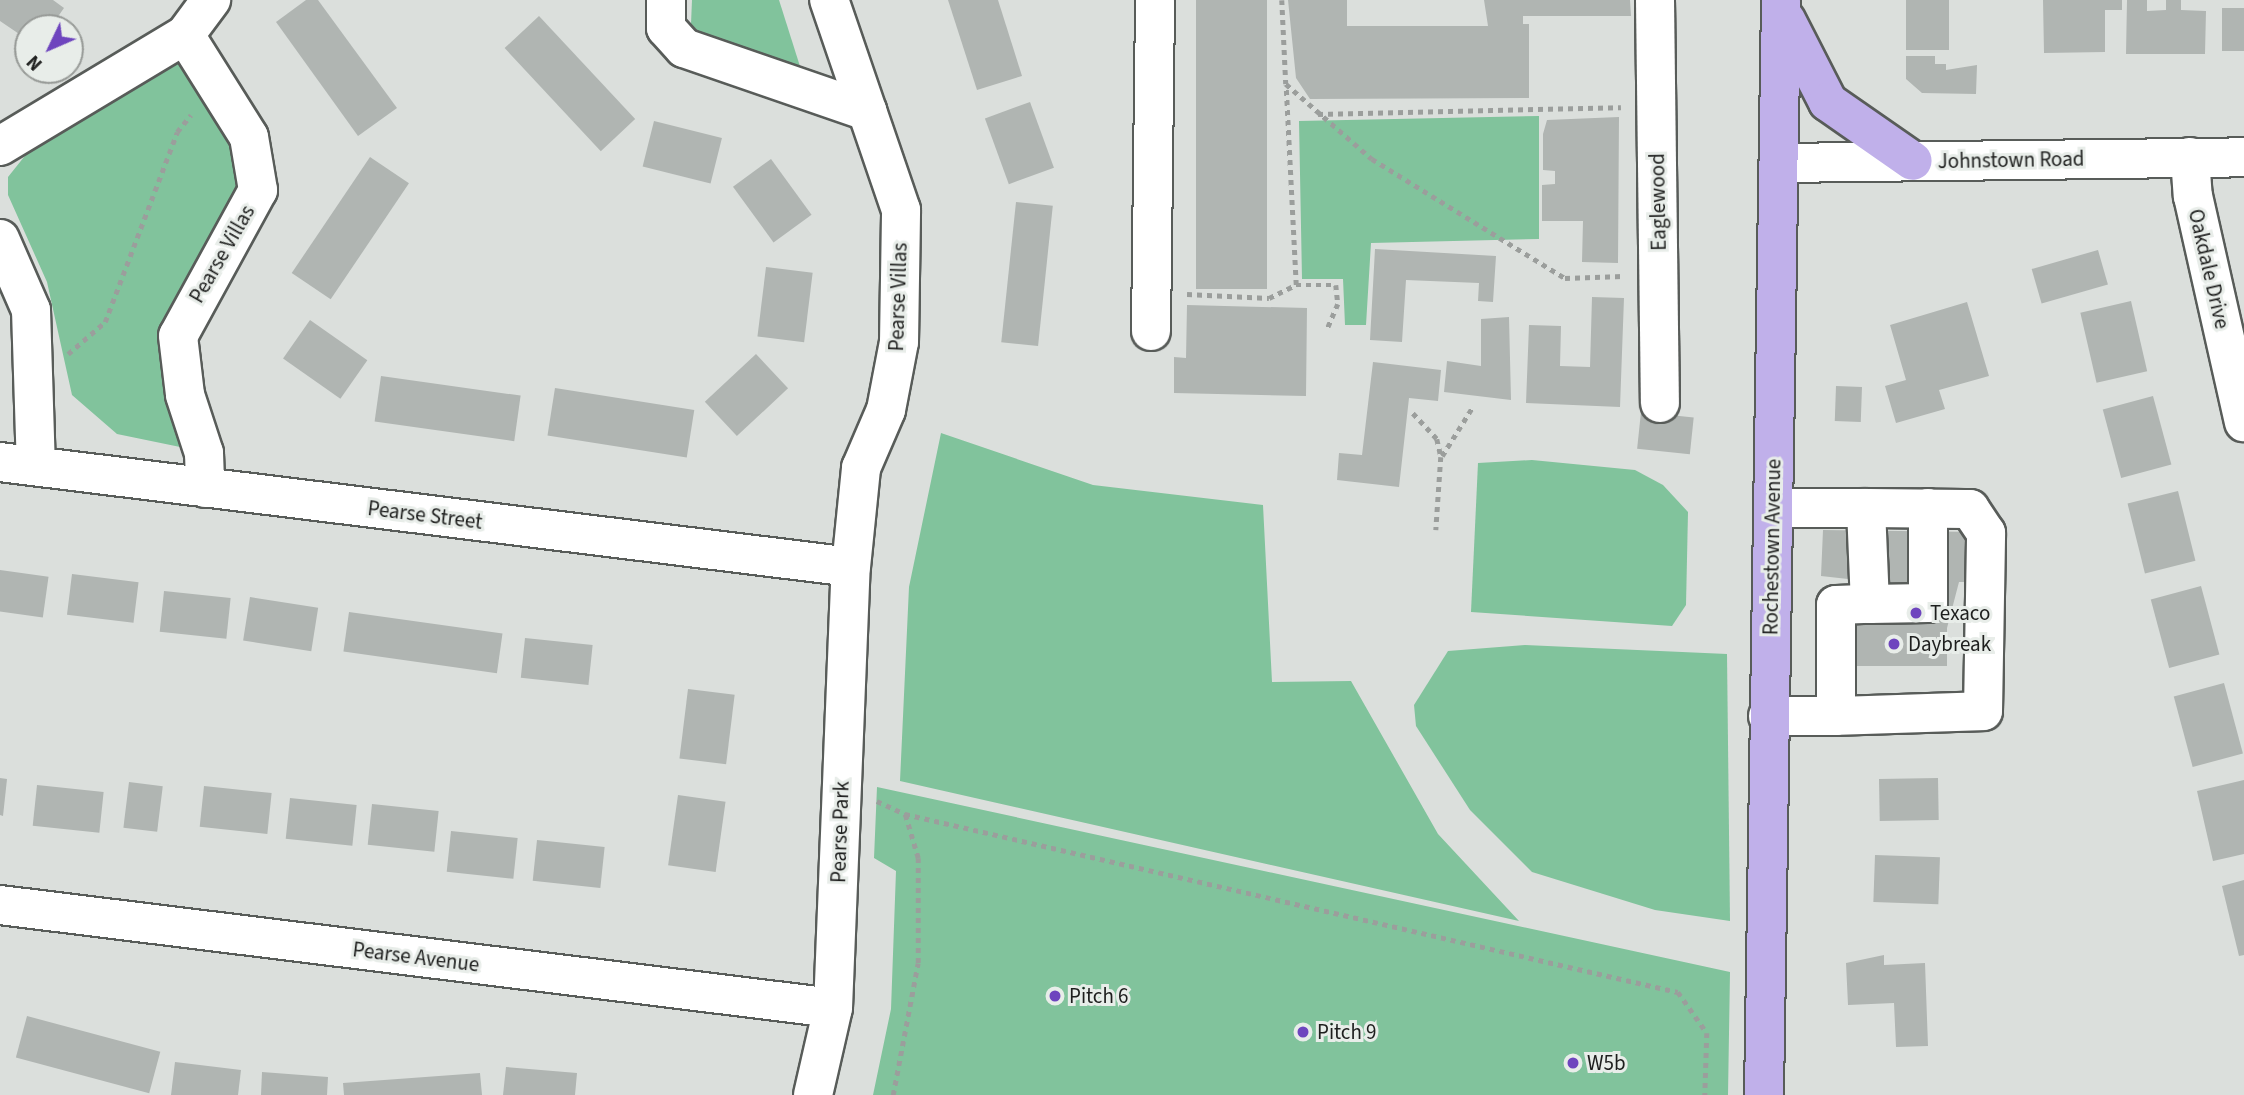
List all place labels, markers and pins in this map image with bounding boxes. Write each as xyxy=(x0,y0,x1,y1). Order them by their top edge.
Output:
place label: Texaco xyxy=(1930,600,1990,626)
marker: Texaco xyxy=(1908,605,1924,621)
place label: Daybreak xyxy=(1908,631,1991,657)
marker: Daybreak xyxy=(1886,636,1902,652)
place label: Pitch 6 xyxy=(1069,983,1128,1009)
marker: Pitch 6 xyxy=(1047,988,1063,1004)
place label: Pitch 9 xyxy=(1317,1019,1376,1045)
marker: Pitch 9 xyxy=(1295,1024,1311,1040)
place label: W5b xyxy=(1587,1050,1626,1076)
marker: W5b xyxy=(1565,1055,1581,1071)

